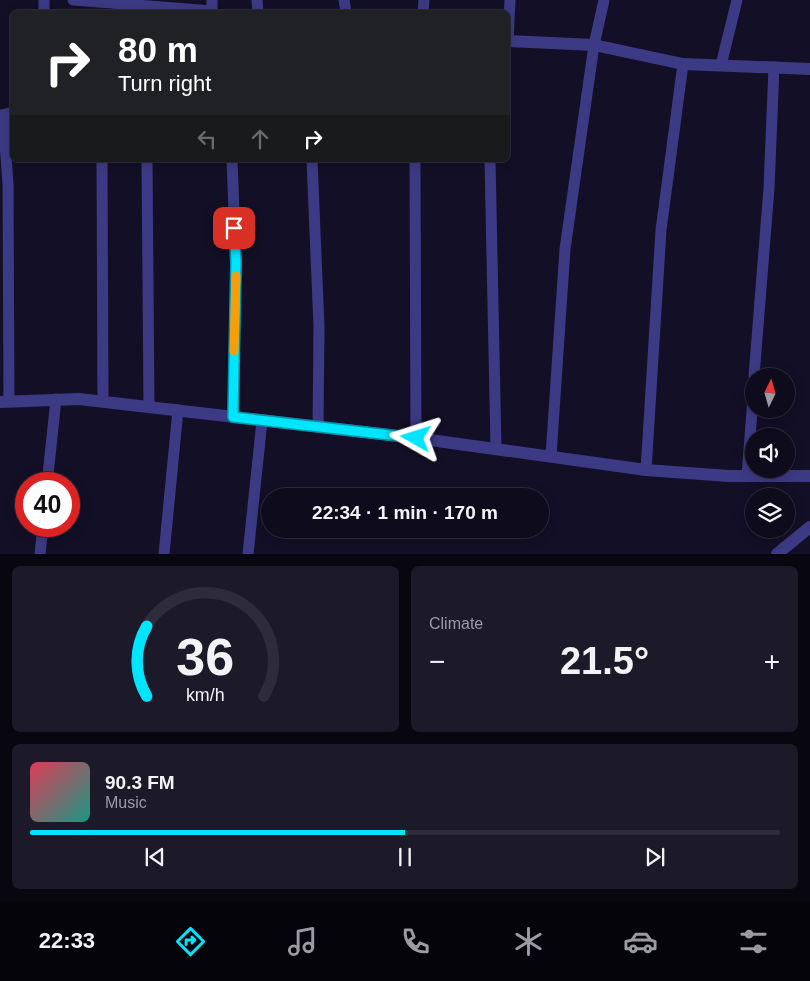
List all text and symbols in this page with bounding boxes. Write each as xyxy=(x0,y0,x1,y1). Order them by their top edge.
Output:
icon: right xyxy=(35,30,100,95)
text: 80 m xyxy=(118,30,198,69)
text: Turn right xyxy=(118,71,211,96)
icon: left xyxy=(193,125,221,153)
icon: ahead xyxy=(246,125,274,153)
icon: right xyxy=(299,125,327,153)
pin xyxy=(213,207,255,249)
icon: arrive xyxy=(220,214,248,242)
north arrow xyxy=(745,368,795,418)
map controls xyxy=(745,368,795,538)
position arrow xyxy=(389,411,441,463)
button: sound xyxy=(745,428,795,478)
speed limit sign: 40 xyxy=(15,472,80,537)
button: layers xyxy=(745,488,795,538)
text: 22:34 · 1 min · 170 m xyxy=(312,502,498,523)
text: Climate xyxy=(429,615,483,632)
text: 36 xyxy=(177,628,234,686)
text: 21.5° xyxy=(560,640,649,682)
text: − xyxy=(429,646,445,677)
text: + xyxy=(764,646,780,677)
text: km/h xyxy=(186,685,225,705)
text: 90.3 FM xyxy=(105,772,175,793)
text: Music xyxy=(105,794,147,811)
icon: previous xyxy=(141,843,169,871)
icon: pause xyxy=(391,843,419,871)
icon: next xyxy=(641,843,669,871)
icon: directions xyxy=(173,924,208,959)
icon: music xyxy=(285,924,320,959)
icon: phone xyxy=(398,924,433,959)
icon: climate xyxy=(511,924,546,959)
icon: car xyxy=(623,924,658,959)
icon: filters xyxy=(736,924,771,959)
text: 22:33 xyxy=(39,928,95,953)

